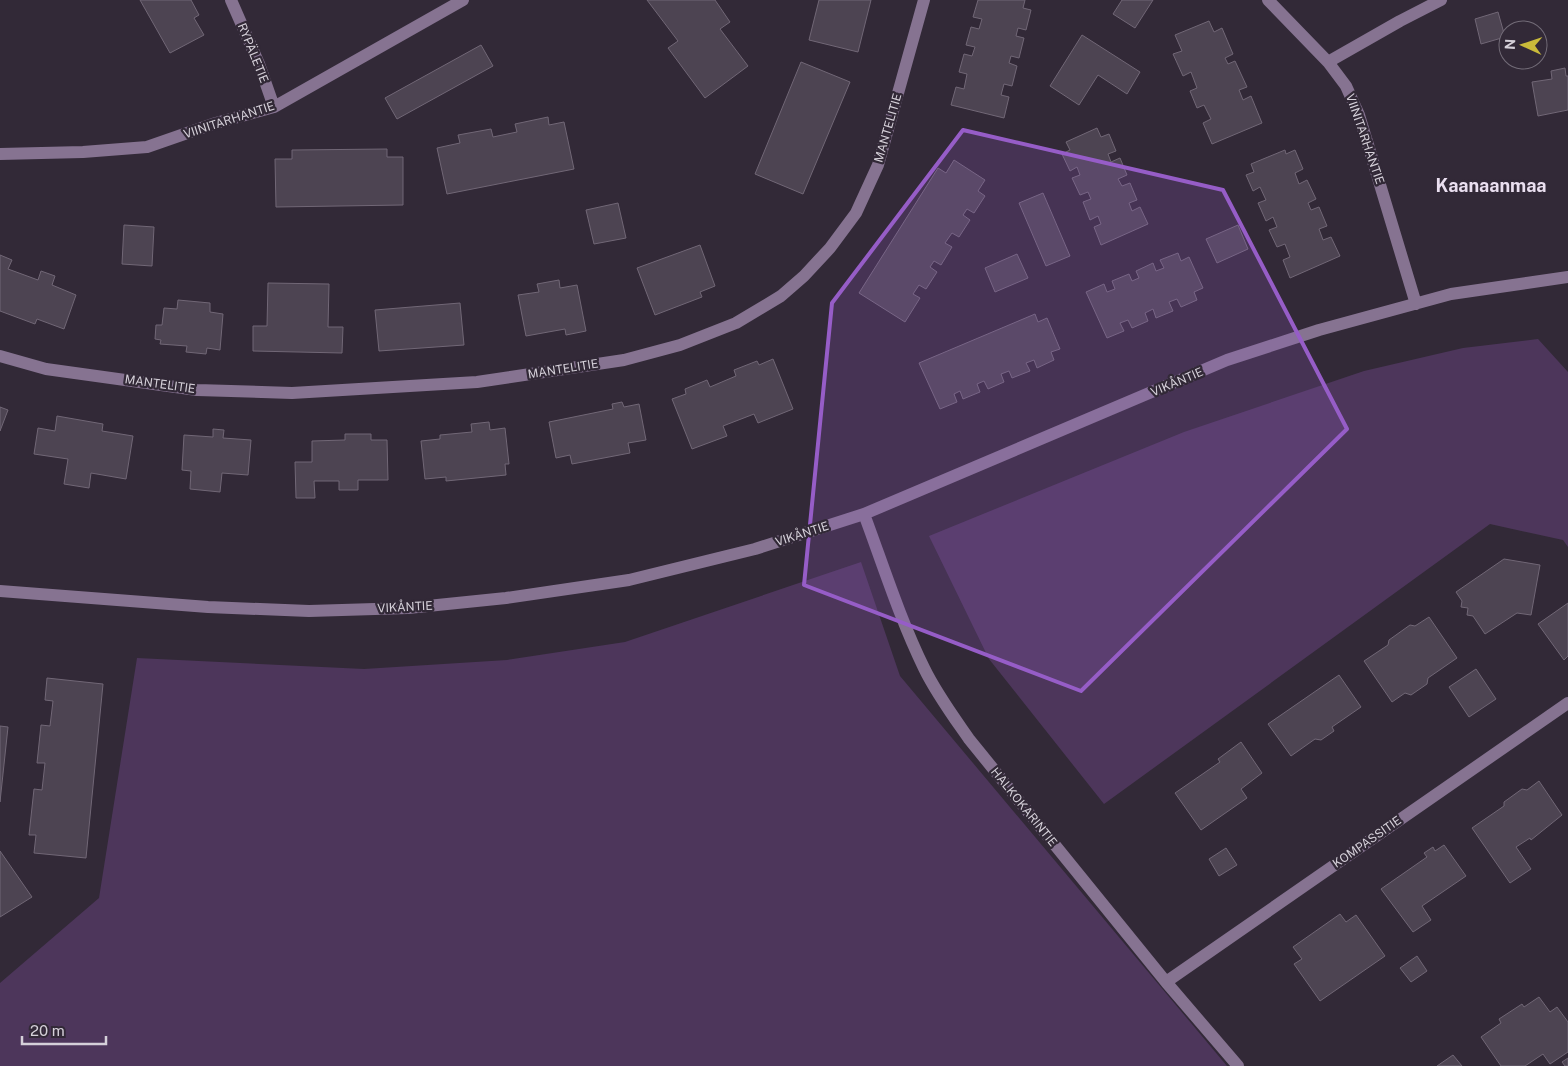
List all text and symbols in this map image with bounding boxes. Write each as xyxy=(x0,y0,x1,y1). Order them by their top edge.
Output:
north arrow xyxy=(1498,20,1548,70)
street label: RYPÄLETIE xyxy=(235,21,271,85)
text: N xyxy=(1502,38,1518,50)
street label: MANTELITIE xyxy=(871,92,905,164)
street label: VIINITARHANTIE xyxy=(1343,92,1387,186)
street label: VIINITARHANTIE xyxy=(182,99,276,141)
district label: Kaanaanmaa xyxy=(1435,175,1547,196)
street label: MANTELITIE xyxy=(527,357,599,381)
street label: VIKÅNTIE xyxy=(1149,365,1205,399)
street label: MANTELITIE xyxy=(124,372,196,396)
street label: VIKÅNTIE xyxy=(774,519,830,549)
street label: VIKÅNTIE xyxy=(377,599,433,615)
street label: HALKOKARINTIE xyxy=(988,765,1060,849)
street label: KOMPASSITIE xyxy=(1330,813,1404,871)
scale bar xyxy=(22,1014,106,1046)
text: 20 m xyxy=(30,1022,65,1039)

